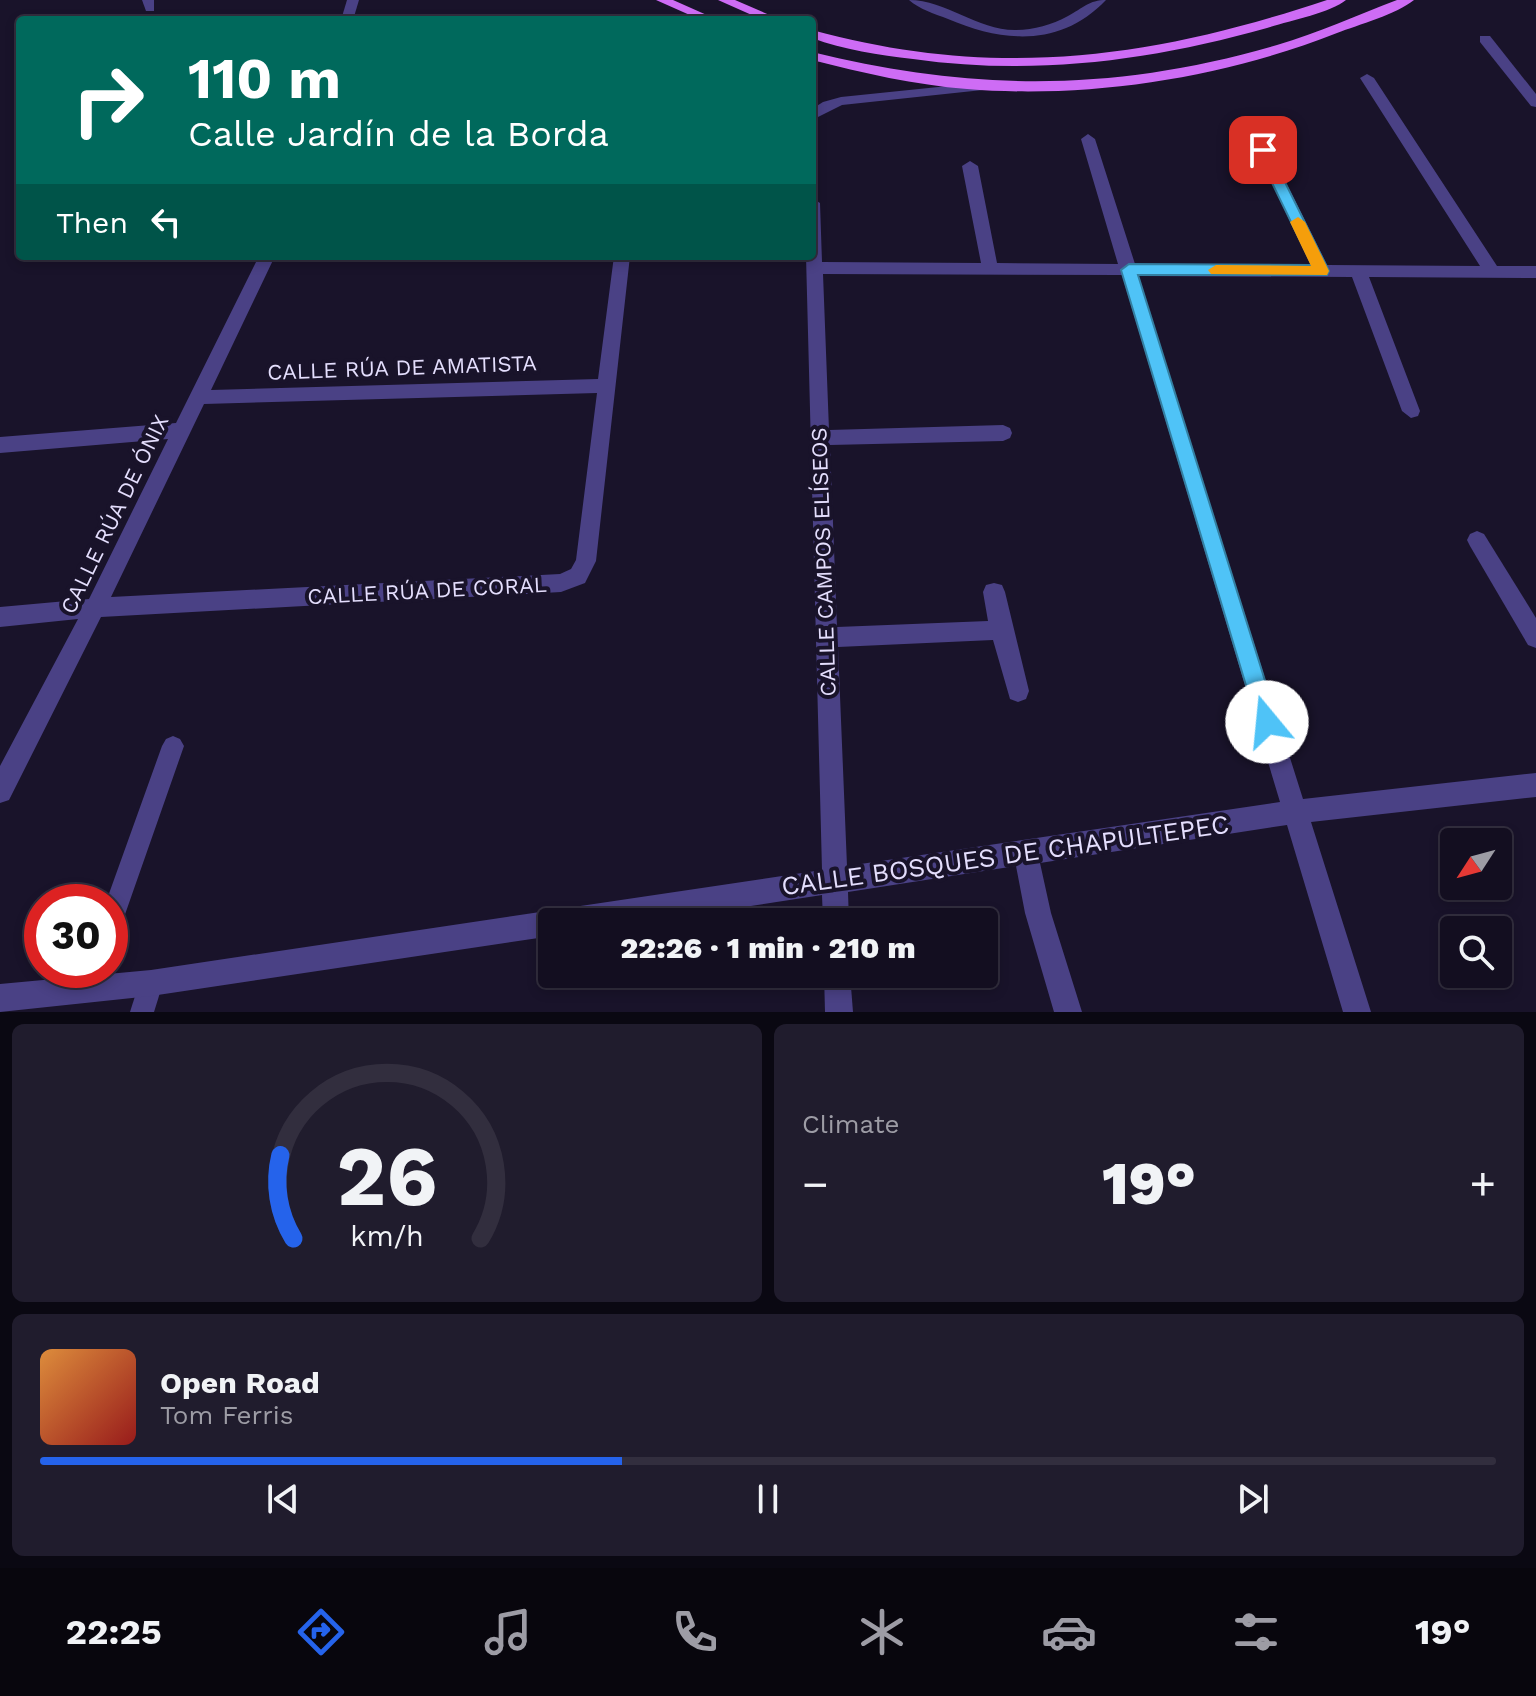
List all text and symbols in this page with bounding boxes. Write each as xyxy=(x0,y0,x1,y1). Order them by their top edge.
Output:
text: 110 m xyxy=(188,46,341,112)
icon: right xyxy=(56,48,160,152)
text: Calle Jardín de la Borda xyxy=(188,113,609,155)
pin xyxy=(1229,116,1297,184)
icon: arrive xyxy=(1241,128,1285,172)
icon: left xyxy=(144,200,188,244)
text: Then xyxy=(56,205,128,240)
street label: CALLE RÚA DE AMATISTA xyxy=(267,350,537,385)
street label: CALLE RÚA DE ÓNIX xyxy=(55,411,173,618)
street label: CALLE CAMPOS ELÍSEOS xyxy=(806,427,841,697)
street label: CALLE RÚA DE CORAL xyxy=(307,572,547,609)
position arrow xyxy=(1225,680,1309,764)
street label: CALLE BOSQUES DE CHAPULTEPEC xyxy=(779,809,1231,901)
north arrow xyxy=(1440,828,1512,900)
map controls xyxy=(1440,828,1512,988)
speed limit sign: 30 xyxy=(24,884,128,988)
button: search xyxy=(1440,916,1512,988)
text: 22:26 · 1 min · 210 m xyxy=(620,930,916,965)
text: Climate xyxy=(802,1109,900,1139)
text: 26 xyxy=(337,1128,437,1225)
text: 19° xyxy=(1102,1148,1196,1219)
text: − xyxy=(802,1158,829,1210)
text: + xyxy=(1469,1158,1496,1210)
text: km/h xyxy=(350,1219,424,1253)
text: Open Road xyxy=(160,1365,320,1400)
text: Tom Ferris xyxy=(160,1400,293,1430)
icon: previous xyxy=(261,1477,305,1521)
icon: pause xyxy=(746,1477,790,1521)
icon: next xyxy=(1231,1477,1275,1521)
icon: directions xyxy=(293,1604,349,1660)
icon: music xyxy=(480,1604,536,1660)
icon: phone xyxy=(667,1604,723,1660)
icon: climate xyxy=(854,1604,910,1660)
icon: car xyxy=(1041,1604,1097,1660)
icon: filters xyxy=(1228,1604,1284,1660)
text: 22:25 xyxy=(66,1611,162,1653)
text: 19° xyxy=(1415,1611,1470,1653)

